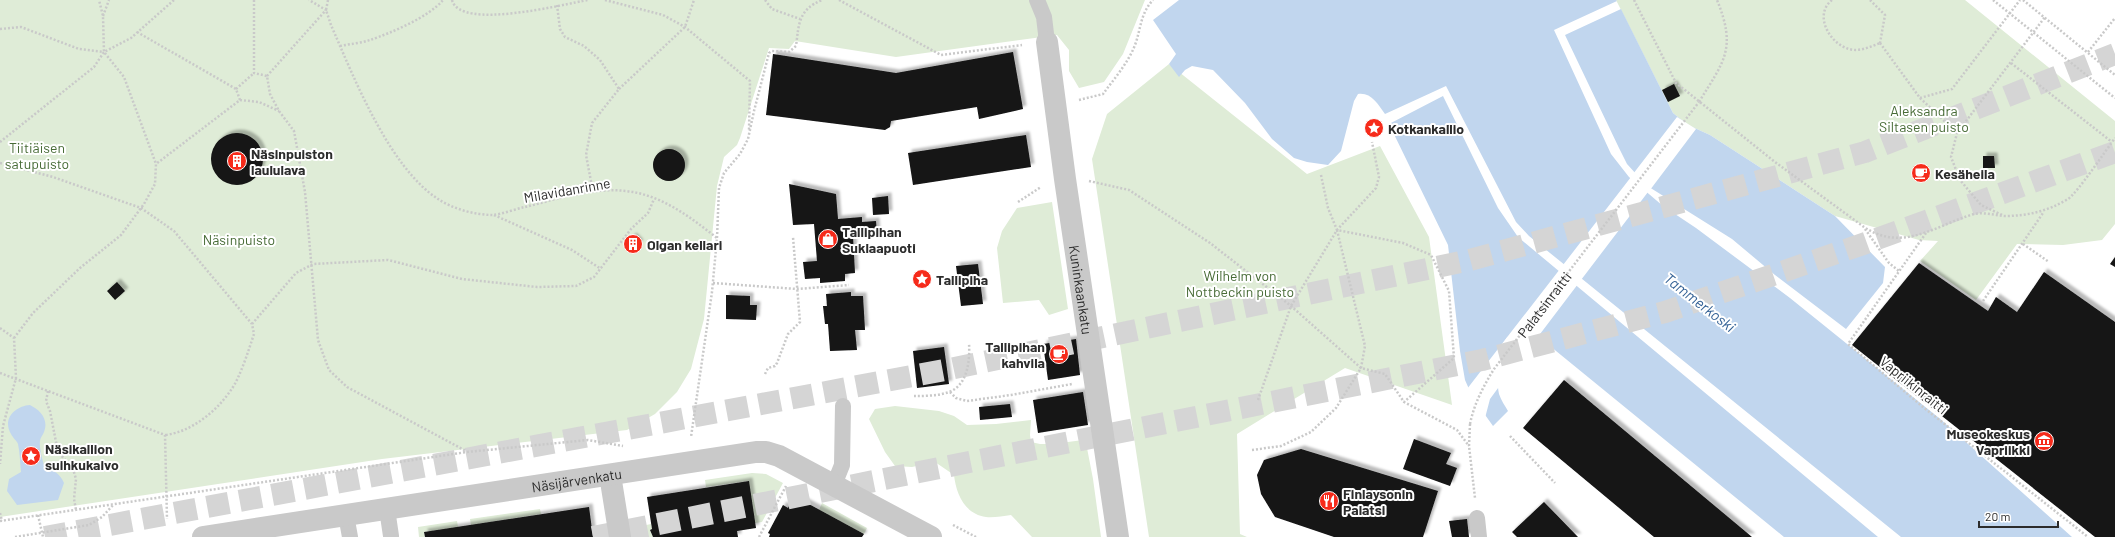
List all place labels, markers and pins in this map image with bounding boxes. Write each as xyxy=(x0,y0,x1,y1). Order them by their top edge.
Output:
place icon: Kotkankallio xyxy=(1363,117,1385,139)
place label: Kotkankallio xyxy=(1388,120,1464,137)
place label: Näsinpuiston laululava xyxy=(251,145,333,178)
building icon: Näsinpuiston laululava xyxy=(226,150,248,172)
cafe icon: Kesäheila xyxy=(1910,162,1932,184)
place label: Kesäheila xyxy=(1935,165,1995,182)
place label: Tallipihan Suklaapuoti xyxy=(842,223,916,256)
shop icon: Tallipihan Suklaapuoti xyxy=(817,228,839,250)
building icon: Olgan kellari xyxy=(622,233,644,255)
place label: Olgan kellari xyxy=(647,236,722,253)
place icon: Tallipiha xyxy=(911,268,933,290)
place label: Tallipiha xyxy=(936,271,988,288)
place label: Tallipihan kahvila xyxy=(985,338,1045,371)
cafe icon: Tallipihan kahvila xyxy=(1048,343,1070,365)
place label: Museokeskus Vapriikki xyxy=(1946,425,2030,458)
museum icon: Museokeskus Vapriikki xyxy=(2033,430,2055,452)
place label: Näsikallion suihkukaivo xyxy=(45,440,119,473)
place icon: Näsikallion suihkukaivo xyxy=(20,445,42,467)
place label: Finlaysonin Palatsi xyxy=(1343,485,1413,518)
restaurant icon: Finlaysonin Palatsi xyxy=(1318,490,1340,512)

